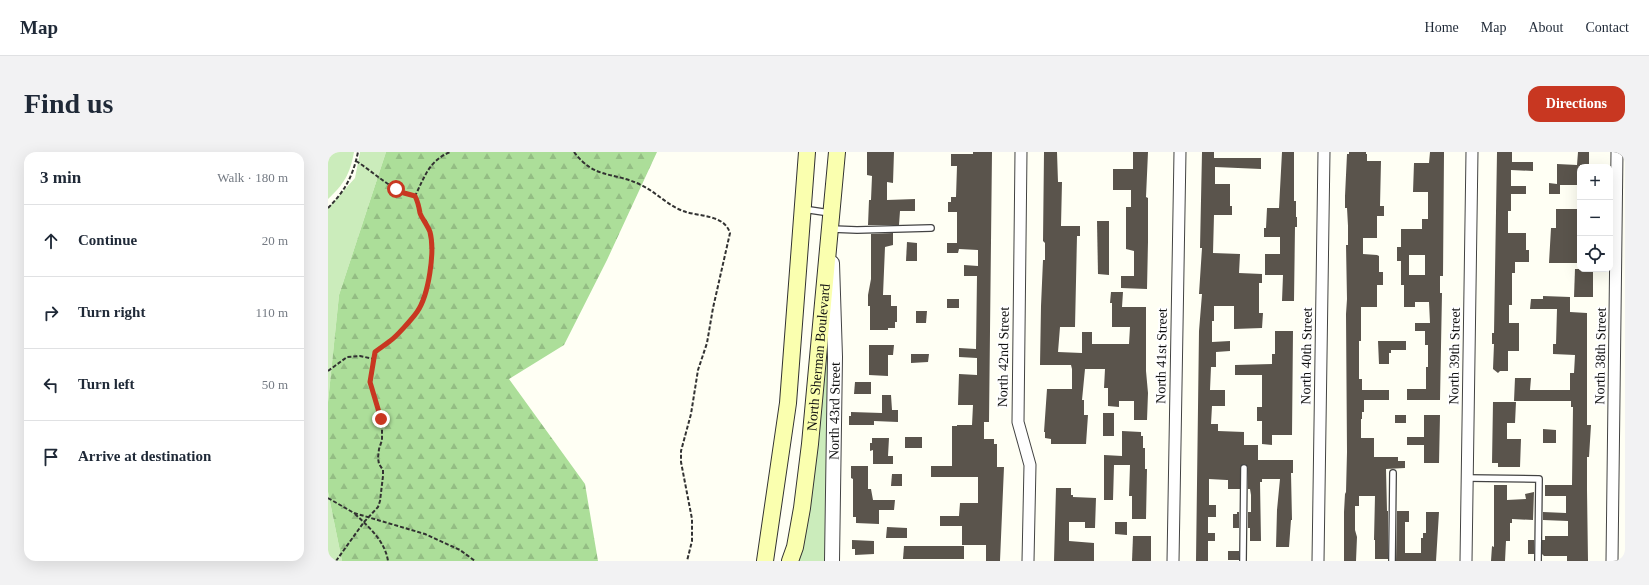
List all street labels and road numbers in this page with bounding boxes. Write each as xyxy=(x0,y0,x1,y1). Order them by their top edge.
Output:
street label: North Sherman Boulevard xyxy=(804,283,833,432)
street label: North 42nd Street xyxy=(995,307,1012,407)
street label: North 40th Street xyxy=(1298,307,1315,405)
street label: North 39th Street xyxy=(1446,307,1463,405)
street label: North 38th Street xyxy=(1592,307,1609,405)
street label: North 41st Street xyxy=(1153,308,1170,404)
street label: North 43rd Street xyxy=(826,362,843,460)

